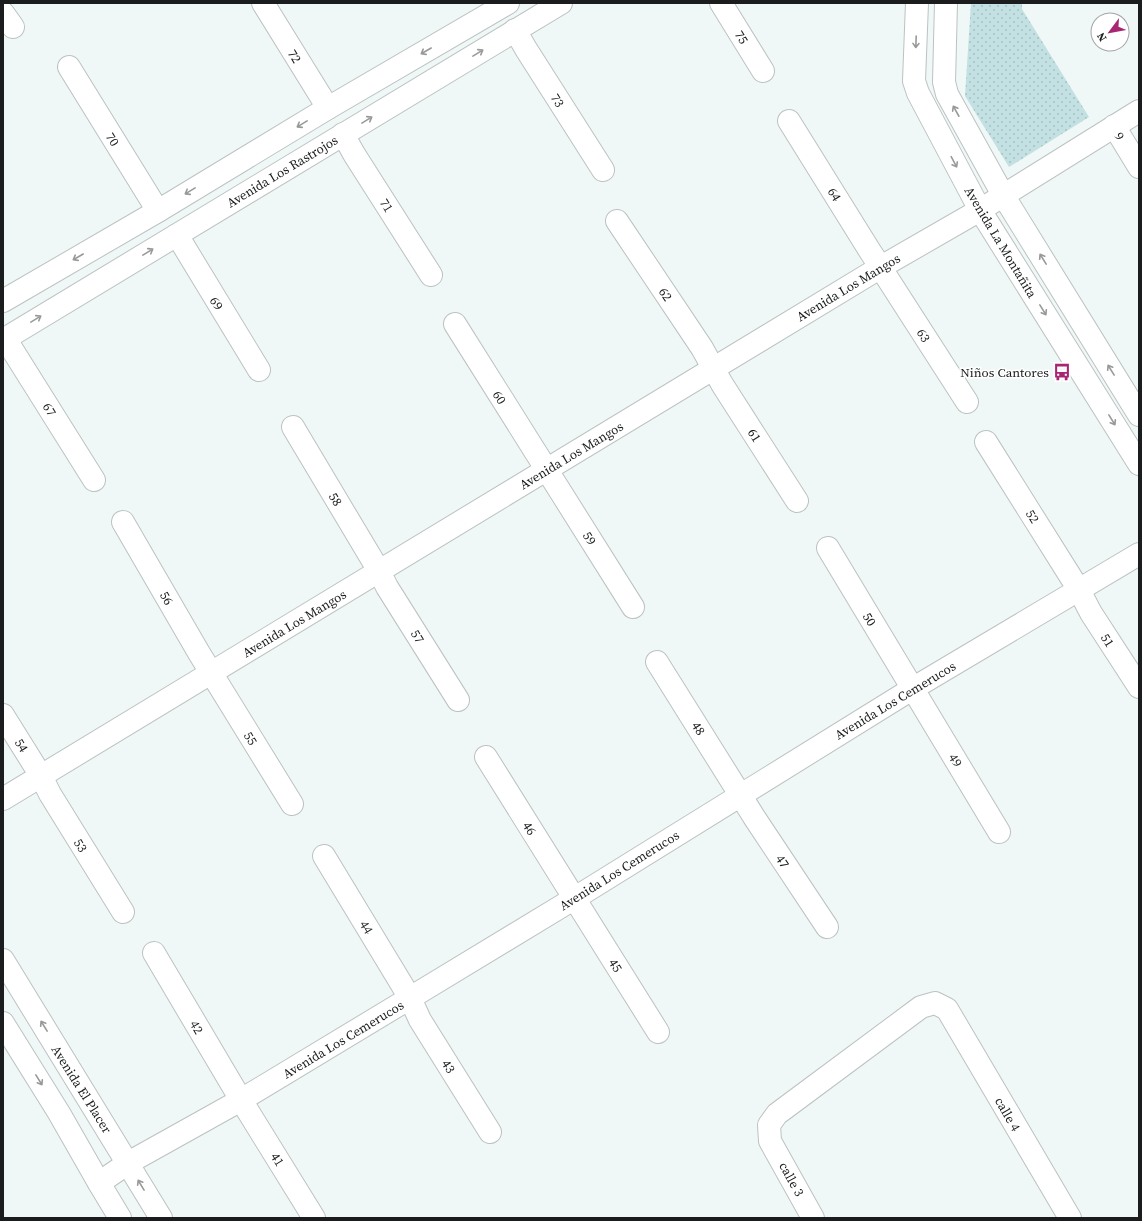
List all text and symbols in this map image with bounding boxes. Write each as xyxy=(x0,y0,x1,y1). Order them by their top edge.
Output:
north arrow xyxy=(1090,12,1130,52)
street label: 75 xyxy=(731,27,752,47)
text: N xyxy=(1093,30,1110,44)
one-way arrow xyxy=(912,35,919,48)
street label: 72 xyxy=(284,46,305,66)
one-way arrow xyxy=(420,47,432,55)
one-way arrow xyxy=(472,48,484,56)
street label: 73 xyxy=(547,90,568,110)
one-way arrow xyxy=(952,105,960,117)
one-way arrow xyxy=(361,116,372,124)
one-way arrow xyxy=(296,119,307,128)
street label: 70 xyxy=(102,129,123,149)
street label: 9 xyxy=(1111,129,1129,143)
street label: Avenida Los Rastrojos xyxy=(224,131,341,211)
one-way arrow xyxy=(951,156,959,168)
street label: 64 xyxy=(824,184,845,205)
street label: Avenida La Montañita xyxy=(961,184,1041,301)
one-way arrow xyxy=(185,187,196,195)
street label: 71 xyxy=(376,195,397,215)
one-way arrow xyxy=(142,248,154,256)
street label: Avenida Los Mangos xyxy=(793,250,904,325)
one-way arrow xyxy=(1038,253,1046,265)
one-way arrow xyxy=(72,254,84,262)
street label: 62 xyxy=(655,284,676,304)
street label: 69 xyxy=(206,293,227,313)
one-way arrow xyxy=(1039,304,1047,316)
one-way arrow xyxy=(30,315,42,323)
street label: 63 xyxy=(913,325,934,345)
bus stop icon: Niños Cantores xyxy=(1052,362,1072,382)
place label: Niños Cantores xyxy=(960,364,1049,381)
one-way arrow xyxy=(1107,365,1115,376)
street label: 60 xyxy=(489,387,510,407)
street label: 67 xyxy=(39,399,60,420)
one-way arrow xyxy=(1108,414,1116,426)
street label: Avenida Los Mangos xyxy=(516,418,627,493)
street label: 61 xyxy=(744,425,765,445)
street label: 58 xyxy=(325,489,346,509)
street label: 52 xyxy=(1022,506,1043,526)
street label: 59 xyxy=(579,528,600,548)
street label: Avenida Los Mangos xyxy=(239,586,350,661)
street label: 56 xyxy=(156,588,177,608)
street label: 50 xyxy=(859,609,880,629)
street label: 57 xyxy=(407,626,428,647)
street label: 51 xyxy=(1097,630,1118,650)
street label: Avenida Los Cemerucos xyxy=(832,657,959,743)
street label: 48 xyxy=(688,718,709,738)
street label: 55 xyxy=(240,728,261,748)
street label: 54 xyxy=(11,735,32,756)
street label: 49 xyxy=(945,750,966,770)
street label: 46 xyxy=(519,818,540,838)
street label: Avenida Los Cemerucos xyxy=(556,826,683,914)
street label: 53 xyxy=(70,835,91,855)
street label: 47 xyxy=(772,851,794,872)
street label: 44 xyxy=(356,917,377,938)
street label: 45 xyxy=(605,955,626,975)
street label: Avenida Los Cemerucos xyxy=(280,996,407,1082)
street label: 42 xyxy=(186,1017,207,1037)
one-way arrow xyxy=(39,1020,47,1032)
street label: Avenida El Placer xyxy=(48,1042,116,1137)
street label: 43 xyxy=(438,1056,459,1076)
one-way arrow xyxy=(35,1074,43,1086)
street label: calle 4 xyxy=(991,1094,1024,1135)
street label: 41 xyxy=(267,1149,288,1169)
street label: calle 3 xyxy=(775,1159,808,1199)
one-way arrow xyxy=(137,1180,145,1191)

